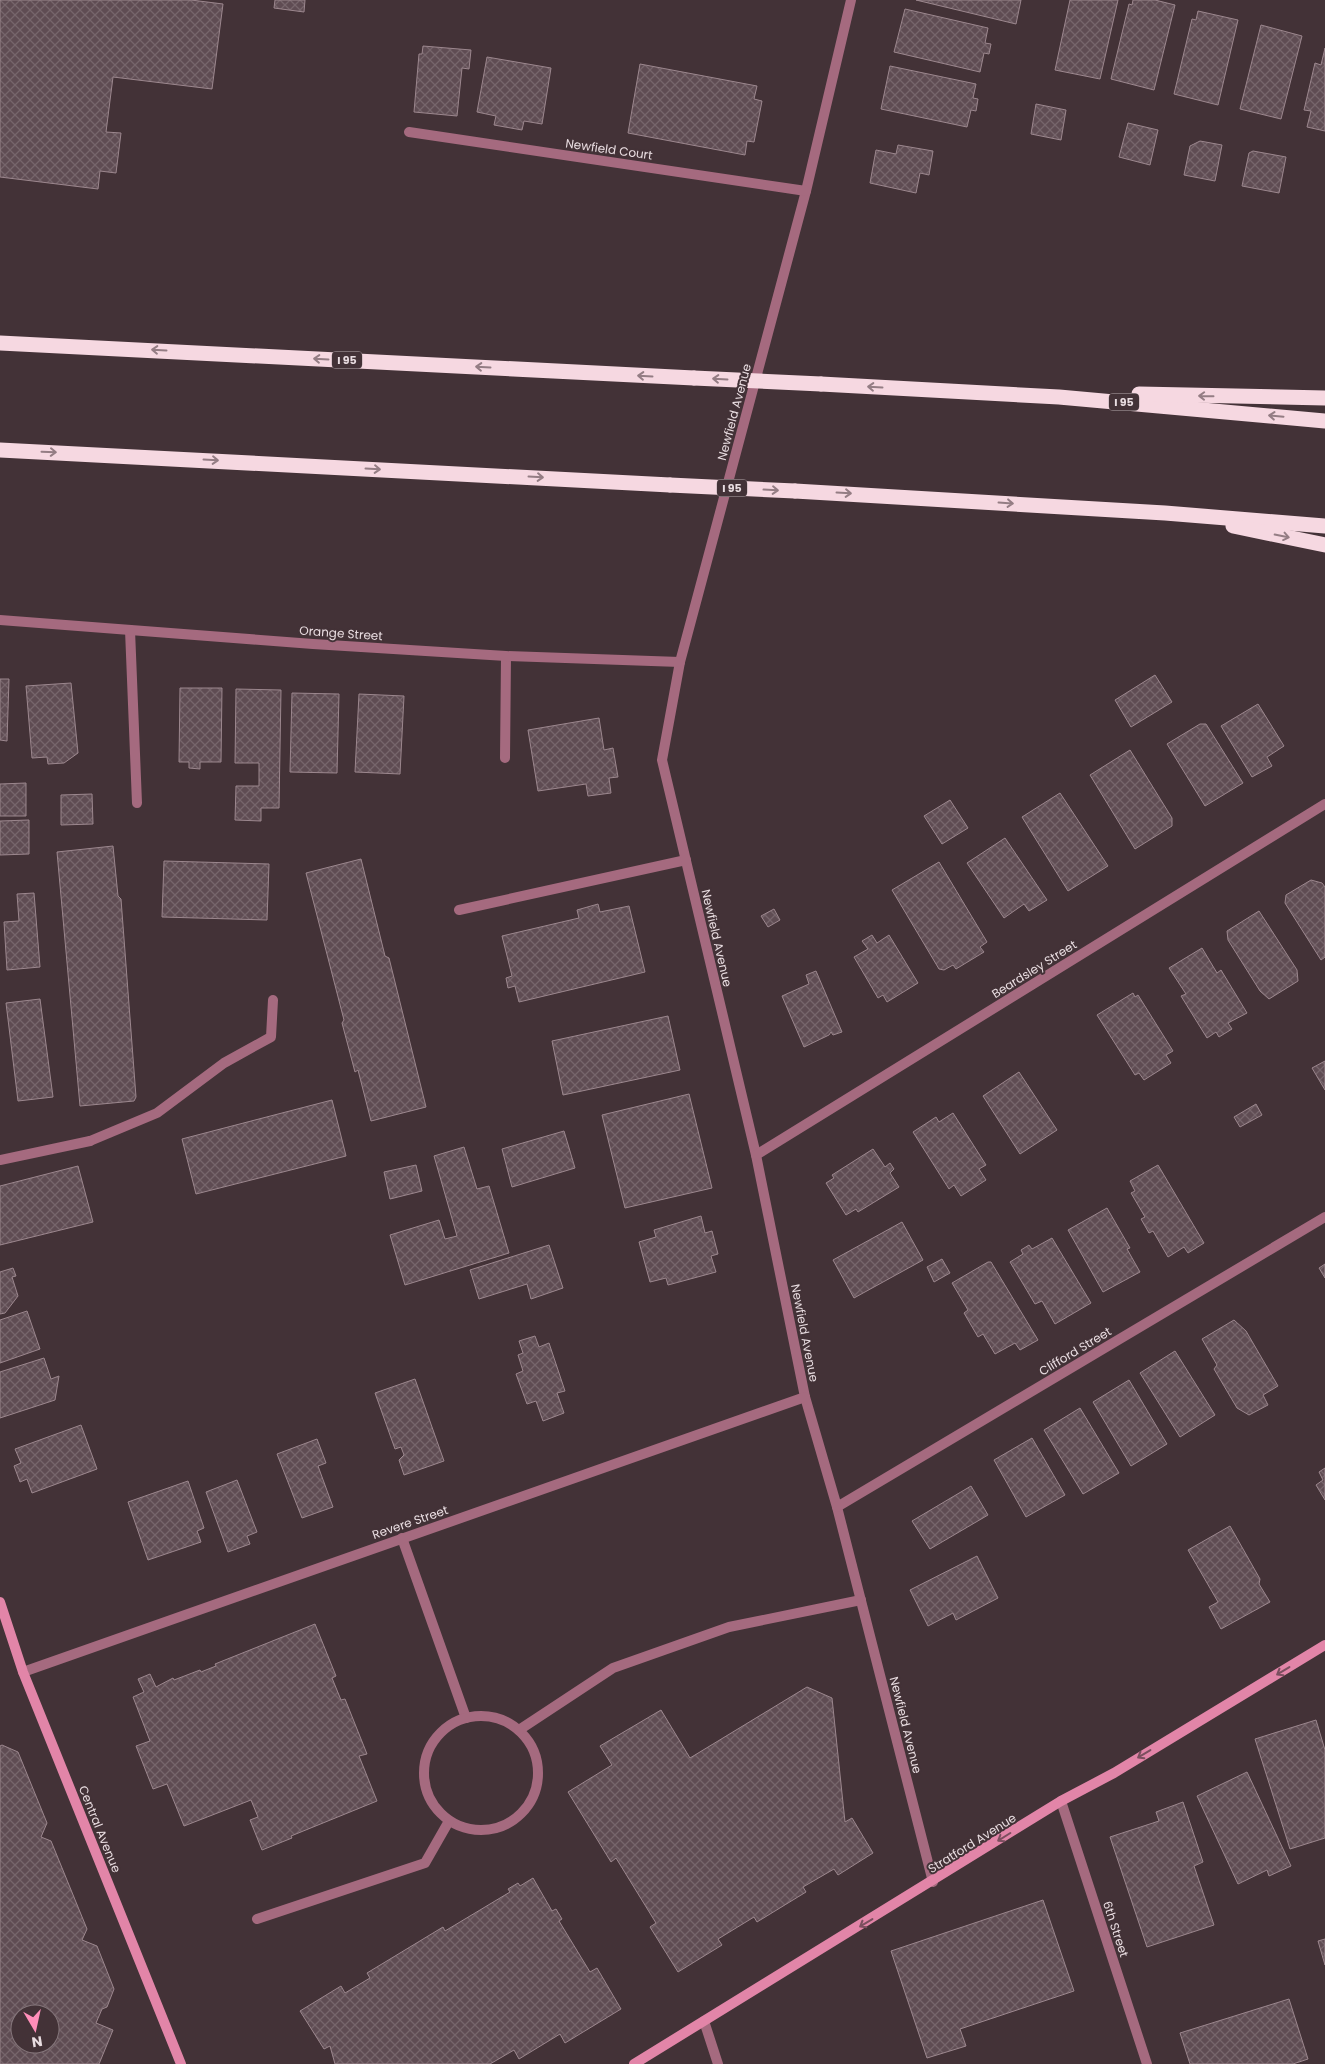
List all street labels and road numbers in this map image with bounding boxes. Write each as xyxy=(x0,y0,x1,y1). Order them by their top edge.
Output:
street label: Newfield Court xyxy=(564,134,654,164)
road number: I 95 xyxy=(332,352,362,368)
street label: Newfield Avenue xyxy=(713,362,755,462)
road number: I 95 xyxy=(1109,394,1139,411)
road number: I 95 xyxy=(717,479,747,496)
street label: Orange Street xyxy=(299,622,383,644)
street label: Newfield Avenue xyxy=(698,888,736,988)
street label: Beardsley Street xyxy=(988,936,1080,1002)
street label: Newfield Avenue xyxy=(787,1283,823,1383)
street label: Clifford Street xyxy=(1036,1323,1114,1379)
street label: Revere Street xyxy=(370,1501,450,1543)
street label: Newfield Avenue xyxy=(886,1675,926,1775)
street label: Central Avenue xyxy=(75,1783,125,1875)
street label: Stratford Avenue xyxy=(925,1809,1019,1877)
street label: 6th Street xyxy=(1099,1899,1133,1959)

